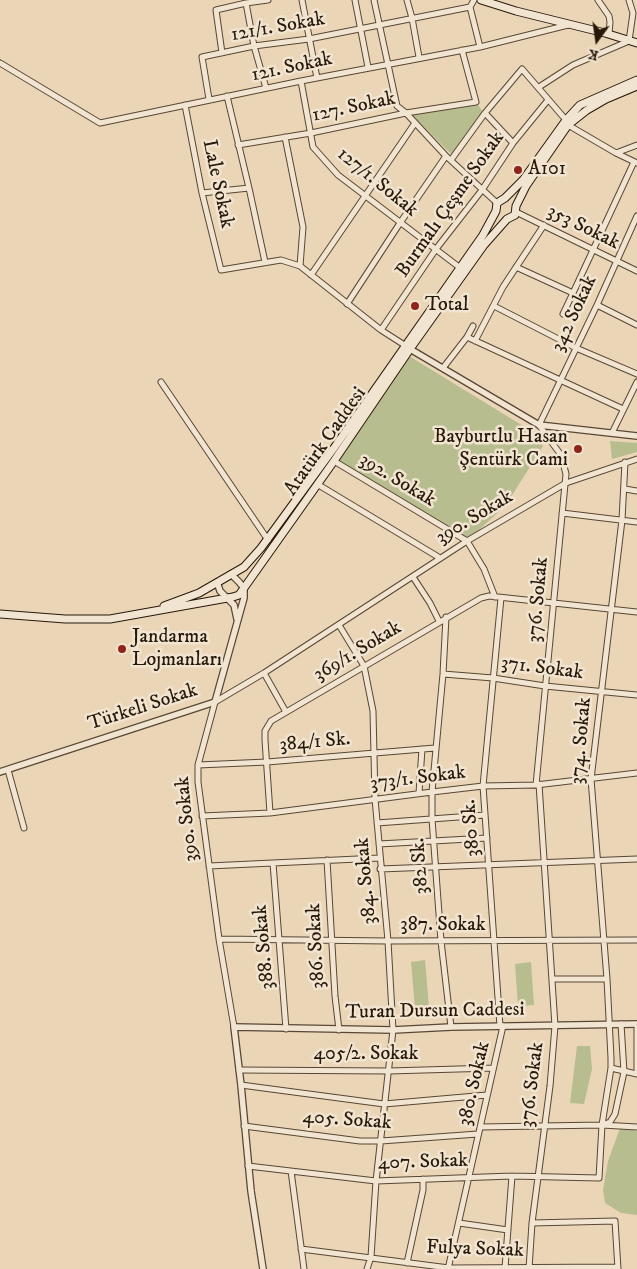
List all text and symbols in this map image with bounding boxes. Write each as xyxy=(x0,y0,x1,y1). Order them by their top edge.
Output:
street label: 121/1. Sokak xyxy=(229,8,327,48)
north arrow xyxy=(572,15,622,65)
text: K xyxy=(586,45,600,64)
street label: 121. Sokak xyxy=(249,48,335,88)
street label: 127. Sokak xyxy=(310,87,398,129)
street label: Burmalı Çeşme Sokak xyxy=(392,127,510,283)
street label: Lale Sokak xyxy=(196,138,238,230)
street label: 127/1. Sokak xyxy=(332,143,422,223)
place label: A101 xyxy=(528,158,566,182)
marker: A101 xyxy=(512,164,524,176)
street label: 353 Sokak xyxy=(543,200,623,256)
street label: 342 Sokak xyxy=(547,272,603,356)
place label: Total xyxy=(425,294,469,318)
marker: Total xyxy=(409,300,421,312)
street label: Atatürk Caddesi xyxy=(280,383,372,501)
place label: Bayburtlu Hasan Şentürk Cami xyxy=(434,426,568,473)
marker: Bayburtlu Hasan Şentürk Cami xyxy=(572,443,584,455)
street label: 392. Sokak xyxy=(354,449,440,513)
street label: 390. Sokak xyxy=(432,486,518,550)
street label: 376. Sokak xyxy=(523,556,555,644)
street label: 369/1. Sokak xyxy=(310,616,406,688)
place label: Jandarma Lojmanları xyxy=(132,626,222,673)
marker: Jandarma Lojmanları xyxy=(116,643,128,655)
street label: 371. Sokak xyxy=(499,652,585,686)
street label: Türkeli Sokak xyxy=(85,679,201,737)
street label: 374. Sokak xyxy=(566,697,598,785)
street label: 384/1 Sk. xyxy=(278,728,352,758)
street label: 373/1. Sokak xyxy=(369,761,467,797)
street label: 390. Sokak xyxy=(172,775,204,863)
street label: 380 Sk. xyxy=(458,798,486,858)
street label: 384. Sokak xyxy=(351,837,383,925)
street label: 382 Sk. xyxy=(407,837,435,895)
street label: 386. Sokak xyxy=(303,903,331,989)
street label: 388. Sokak xyxy=(249,904,281,990)
street label: 387. Sokak xyxy=(400,914,486,938)
street label: Turan Dursun Caddesi xyxy=(345,998,525,1026)
street label: 380. Sokak xyxy=(454,1040,496,1128)
street label: 376. Sokak xyxy=(516,1041,550,1129)
street label: 405/2. Sokak xyxy=(314,1043,418,1067)
street label: 405. Sokak xyxy=(302,1106,392,1136)
street label: 407. Sokak xyxy=(378,1149,468,1177)
street label: Fulya Sokak xyxy=(426,1236,524,1264)

